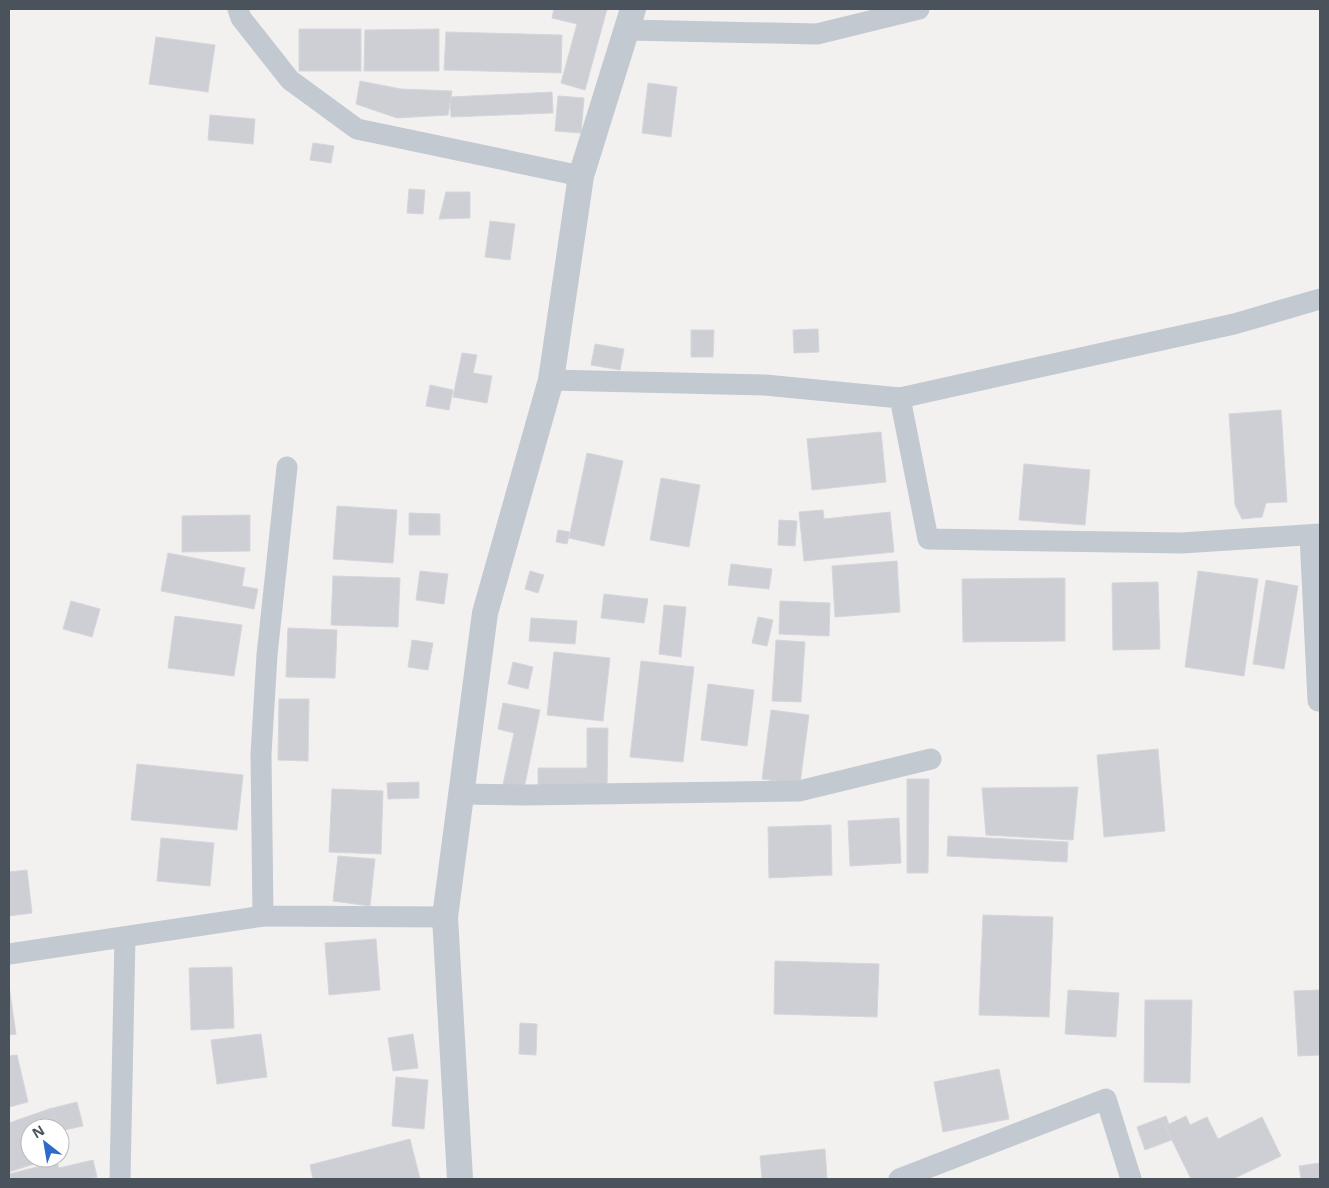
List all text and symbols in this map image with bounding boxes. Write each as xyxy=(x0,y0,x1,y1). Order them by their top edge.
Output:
north arrow xyxy=(20,1118,70,1168)
text: N xyxy=(28,1120,48,1143)

